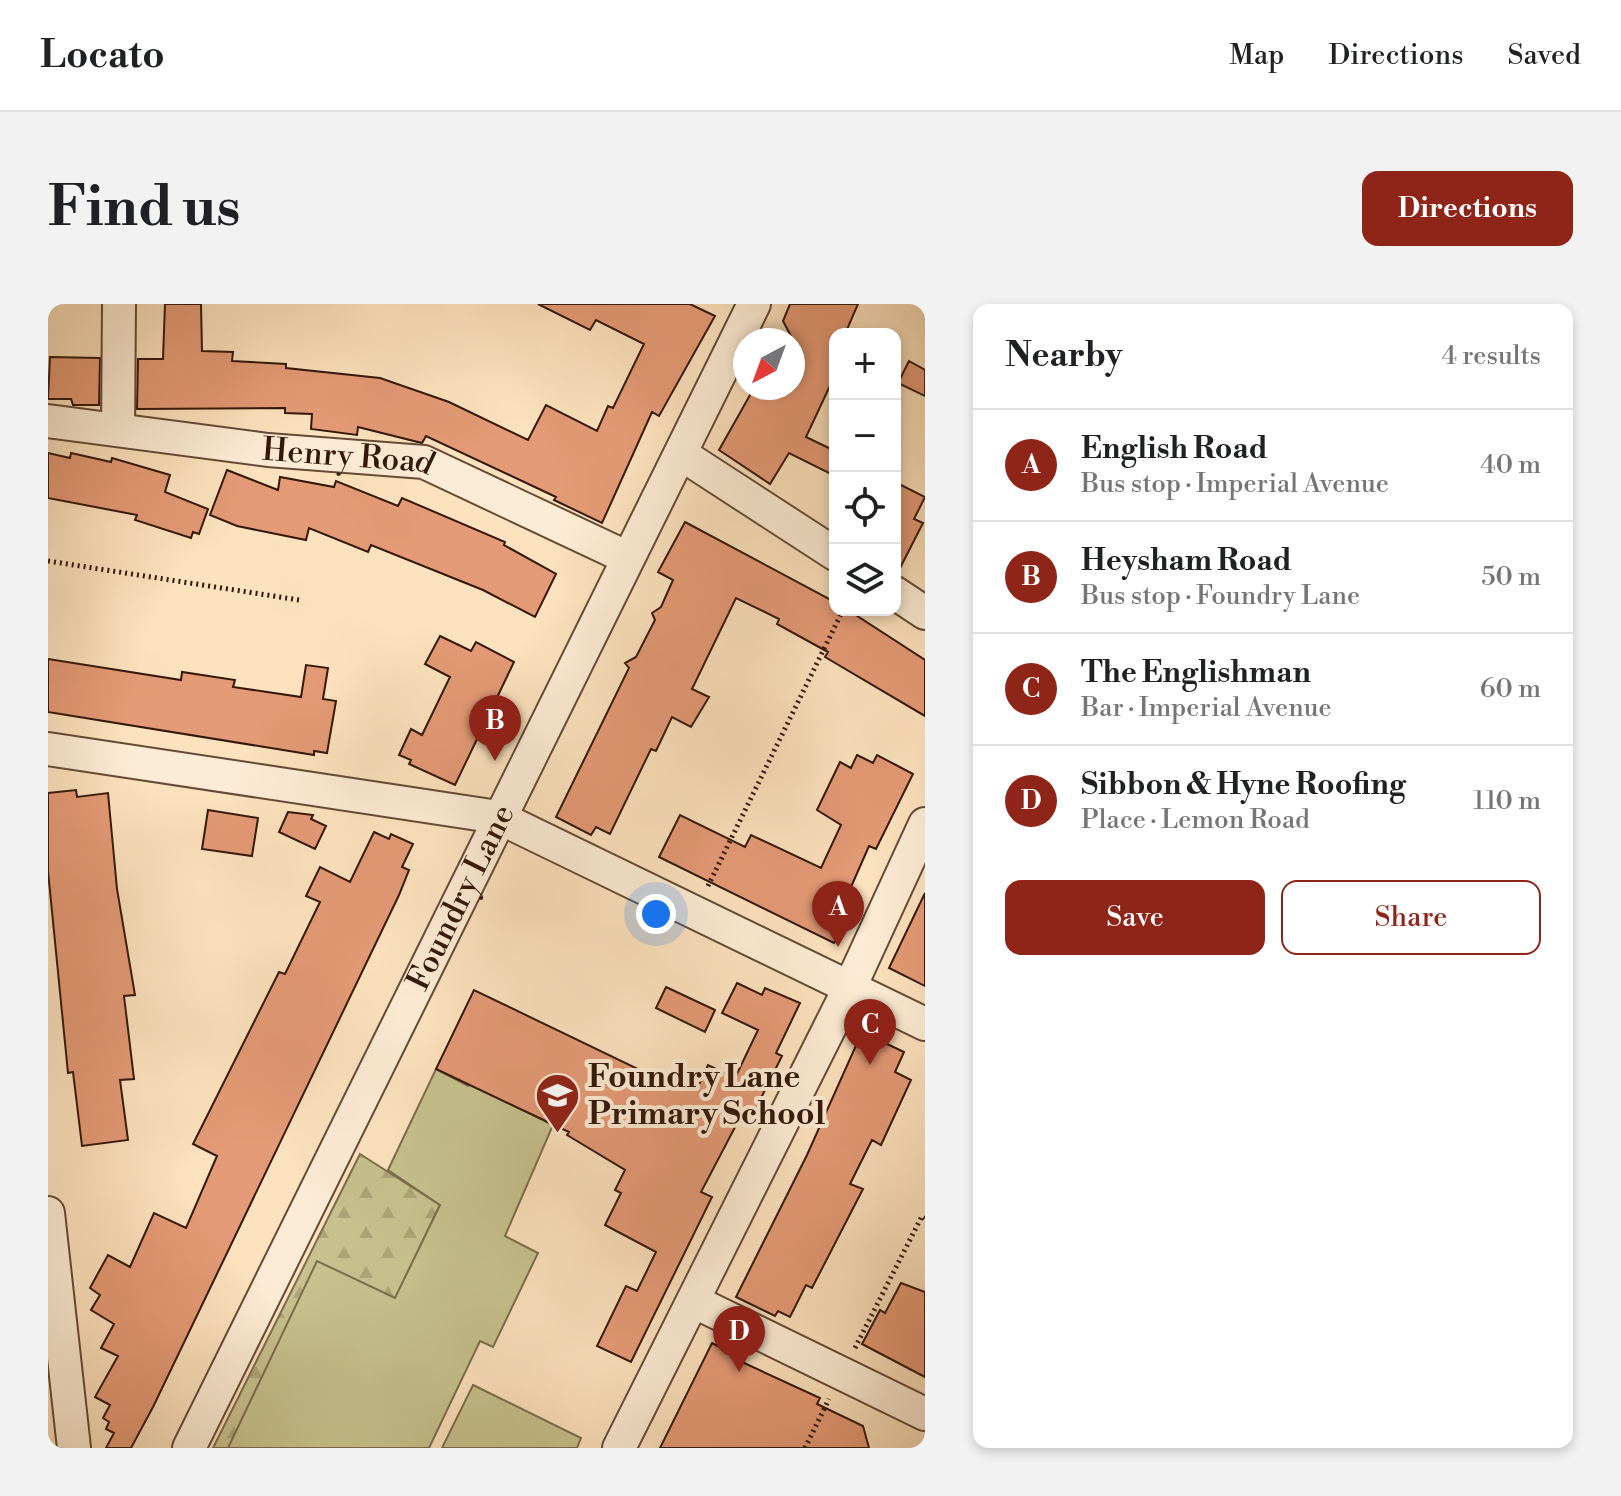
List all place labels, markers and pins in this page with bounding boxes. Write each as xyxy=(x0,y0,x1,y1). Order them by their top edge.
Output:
pin: B xyxy=(469,695,521,761)
pin: A xyxy=(812,881,864,947)
pin: C xyxy=(844,999,896,1065)
place label: Foundry Lane Primary School xyxy=(588,1057,826,1134)
school or university icon: Foundry Lane Primary School xyxy=(533,1071,581,1134)
pin: D xyxy=(713,1306,765,1372)

